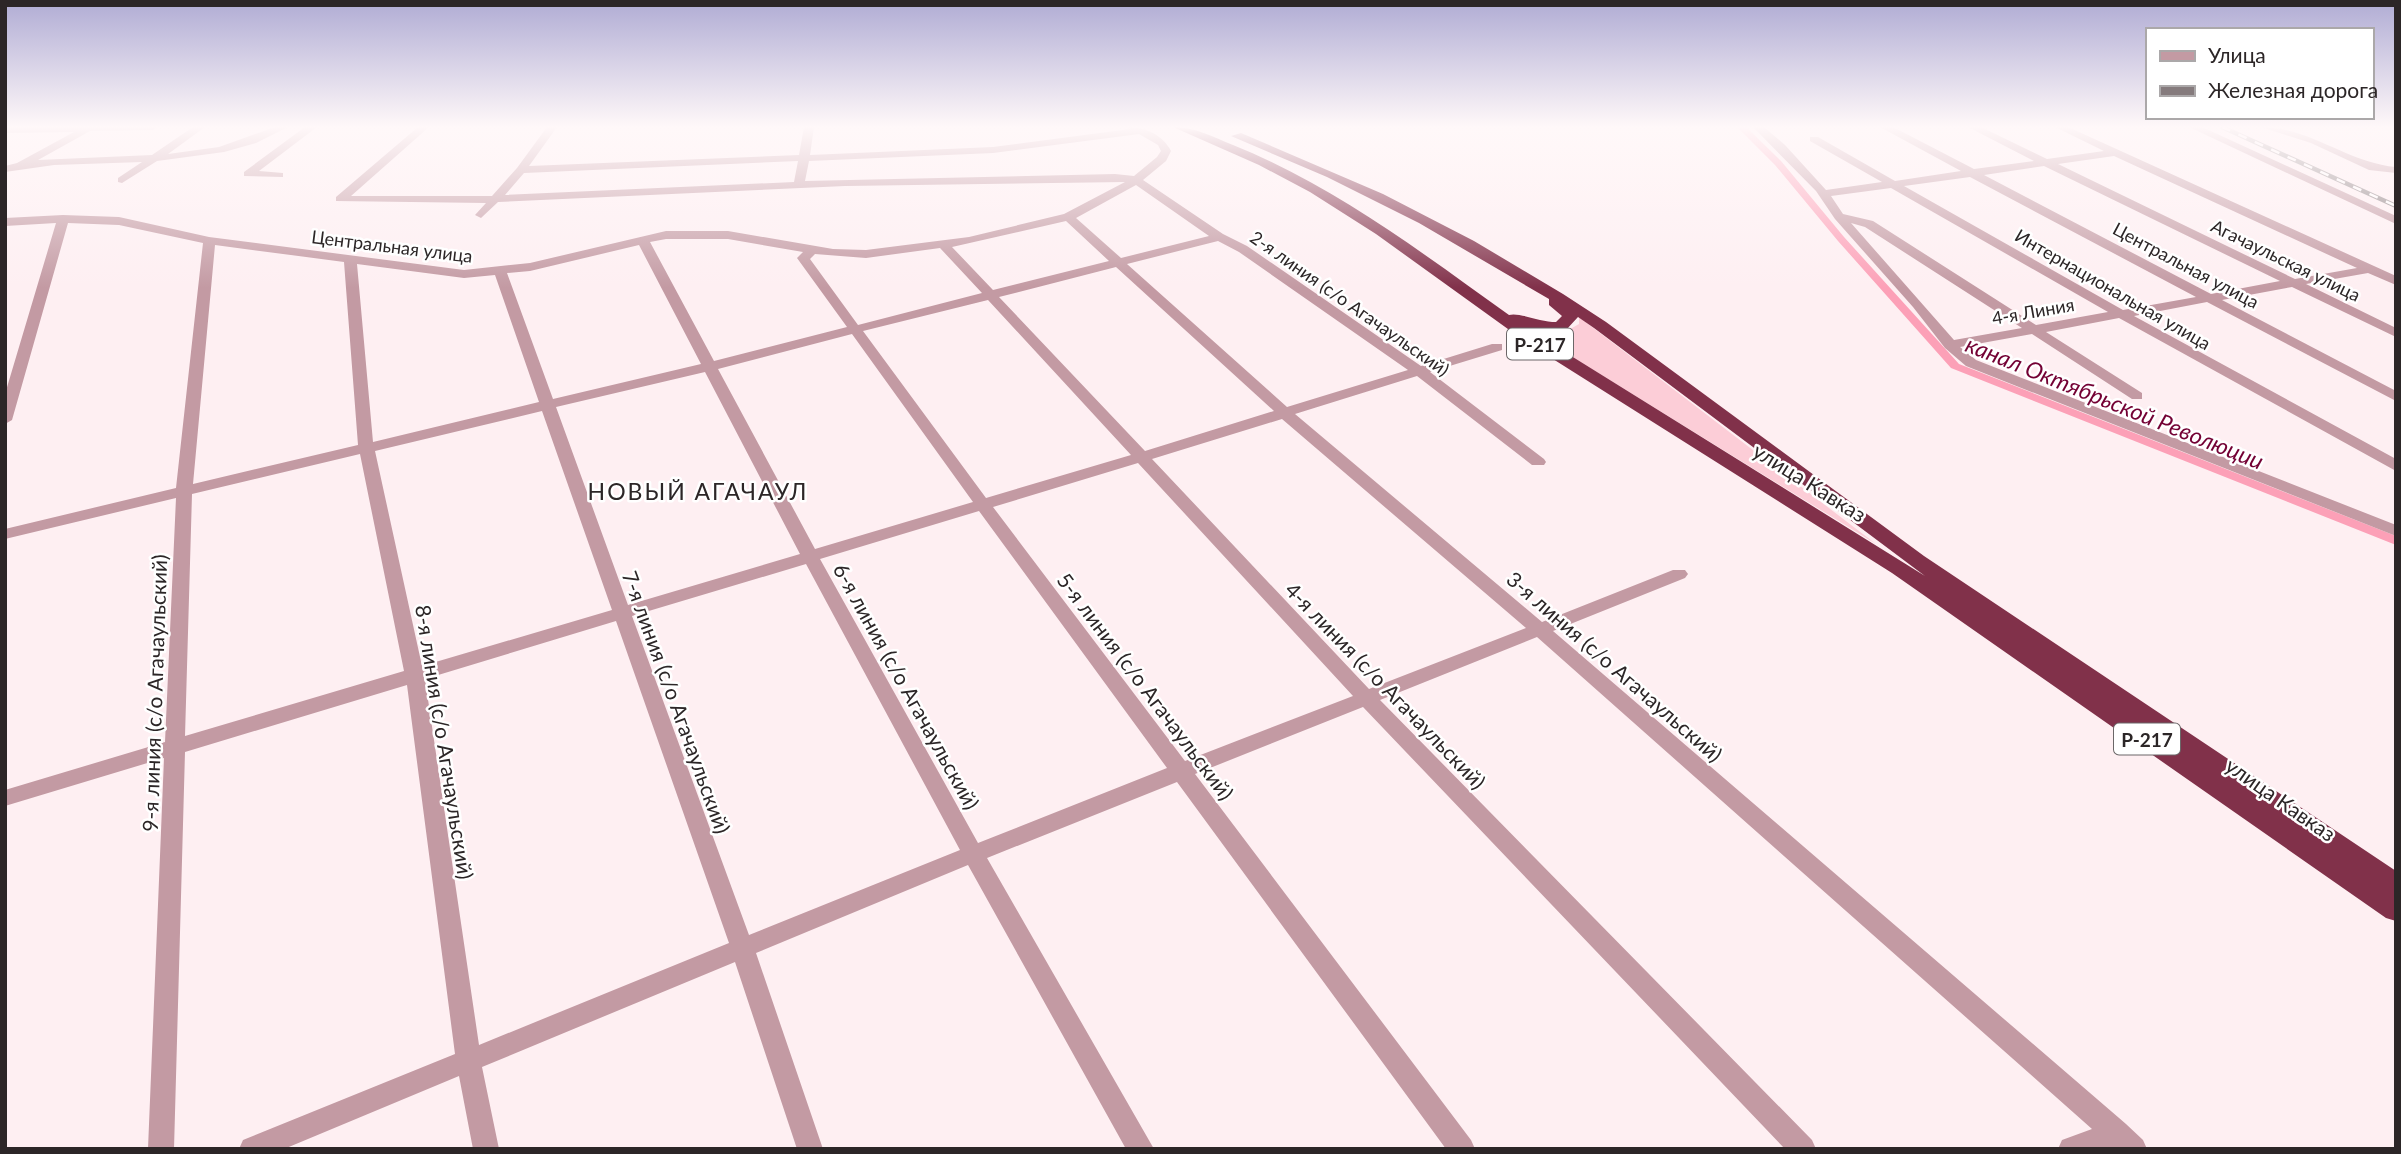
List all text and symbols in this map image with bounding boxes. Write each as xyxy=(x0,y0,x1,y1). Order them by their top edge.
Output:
legend xyxy=(2146,28,2373,119)
text: Улица xyxy=(2208,42,2266,67)
text: Железная дорога xyxy=(2208,77,2378,102)
street label: Агачаульская улица xyxy=(2208,214,2364,306)
street label: Центральная улица xyxy=(2109,217,2263,313)
street label: Интернациональная улица xyxy=(2011,224,2215,354)
street label: Центральная улица xyxy=(310,225,474,267)
street label: 2-я линия (с/о Агачаульский) xyxy=(1246,226,1454,380)
street label: 4-я Линия xyxy=(1990,293,2076,329)
road number: Р-217 xyxy=(1507,328,1573,360)
water label: канал Октябрьской Революции xyxy=(1962,329,2268,475)
street label: улица Кавказ xyxy=(1749,437,1871,527)
district label: НОВЫЙ АГАЧАУЛ xyxy=(588,477,808,505)
street label: 9-я линия (с/о Агачаульский) xyxy=(137,554,171,832)
street label: 6-я линия (с/о Агачаульский) xyxy=(829,559,985,813)
street label: 3-я линия (с/о Агачаульский) xyxy=(1502,566,1728,766)
street label: 7-я линия (с/о Агачаульский) xyxy=(618,567,736,837)
street label: 5-я линия (с/о Агачаульский) xyxy=(1053,568,1239,804)
street label: 4-я линия (с/о Агачаульский) xyxy=(1281,577,1491,793)
street label: 8-я линия (с/о Агачаульский) xyxy=(411,603,479,881)
road number: Р-217 xyxy=(2114,724,2180,754)
street label: улица Кавказ xyxy=(2221,752,2341,846)

